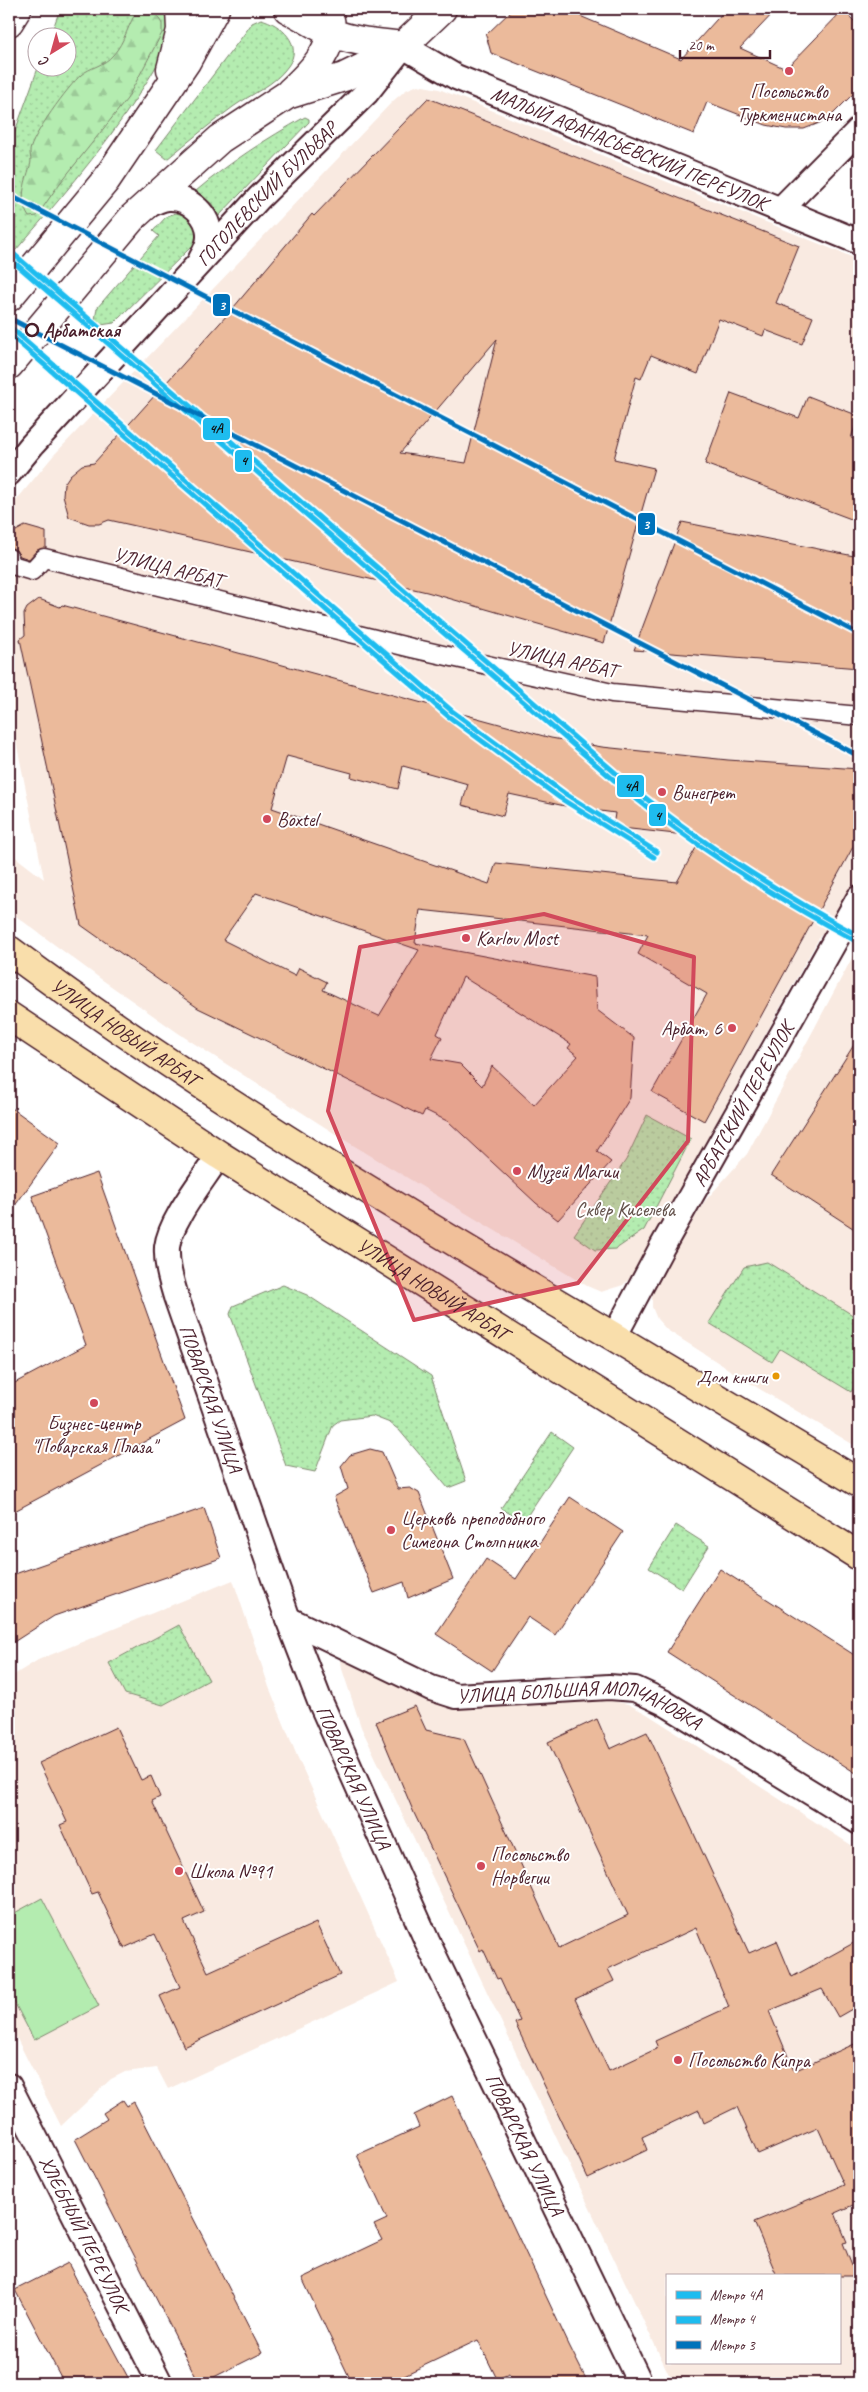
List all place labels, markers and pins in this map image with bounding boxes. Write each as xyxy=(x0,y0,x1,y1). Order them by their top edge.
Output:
marker: Посольство Туркменистана xyxy=(783,65,795,77)
place label: Посольство Туркменистана xyxy=(737,79,843,127)
place label: Арбатская xyxy=(43,318,121,343)
marker: Арбатская xyxy=(25,323,39,337)
place label: Винегрет xyxy=(672,780,736,805)
marker: Винегрет xyxy=(656,786,668,798)
place label: Boxtel xyxy=(277,807,321,832)
marker: Boxtel xyxy=(261,813,273,825)
place label: Karlov Most xyxy=(476,926,560,951)
marker: Karlov Most xyxy=(460,932,472,944)
place label: Арбат, 6 xyxy=(661,1016,723,1041)
marker: Арбат, 6 xyxy=(726,1022,738,1034)
place label: Музей Магии xyxy=(527,1159,620,1185)
marker: Музей Магии xyxy=(511,1165,523,1177)
place label: Дом книги xyxy=(697,1365,769,1389)
marker: Дом книги xyxy=(771,1371,781,1381)
marker: Бизнес-центр "Поварская Плаза" xyxy=(88,1397,100,1409)
place label: Бизнес-центр "Поварская Плаза" xyxy=(31,1411,161,1459)
place label: Церковь преподобного Симеона Столпника xyxy=(401,1506,545,1554)
marker: Церковь преподобного Симеона Столпника xyxy=(385,1524,397,1536)
place label: Посольство Норвегии xyxy=(491,1842,569,1890)
place label: Школа №91 xyxy=(189,1859,273,1884)
marker: Посольство Норвегии xyxy=(475,1860,487,1872)
marker: Школа №91 xyxy=(173,1865,185,1877)
place label: Посольство Кипра xyxy=(688,2048,812,2073)
marker: Посольство Кипра xyxy=(672,2054,684,2066)

